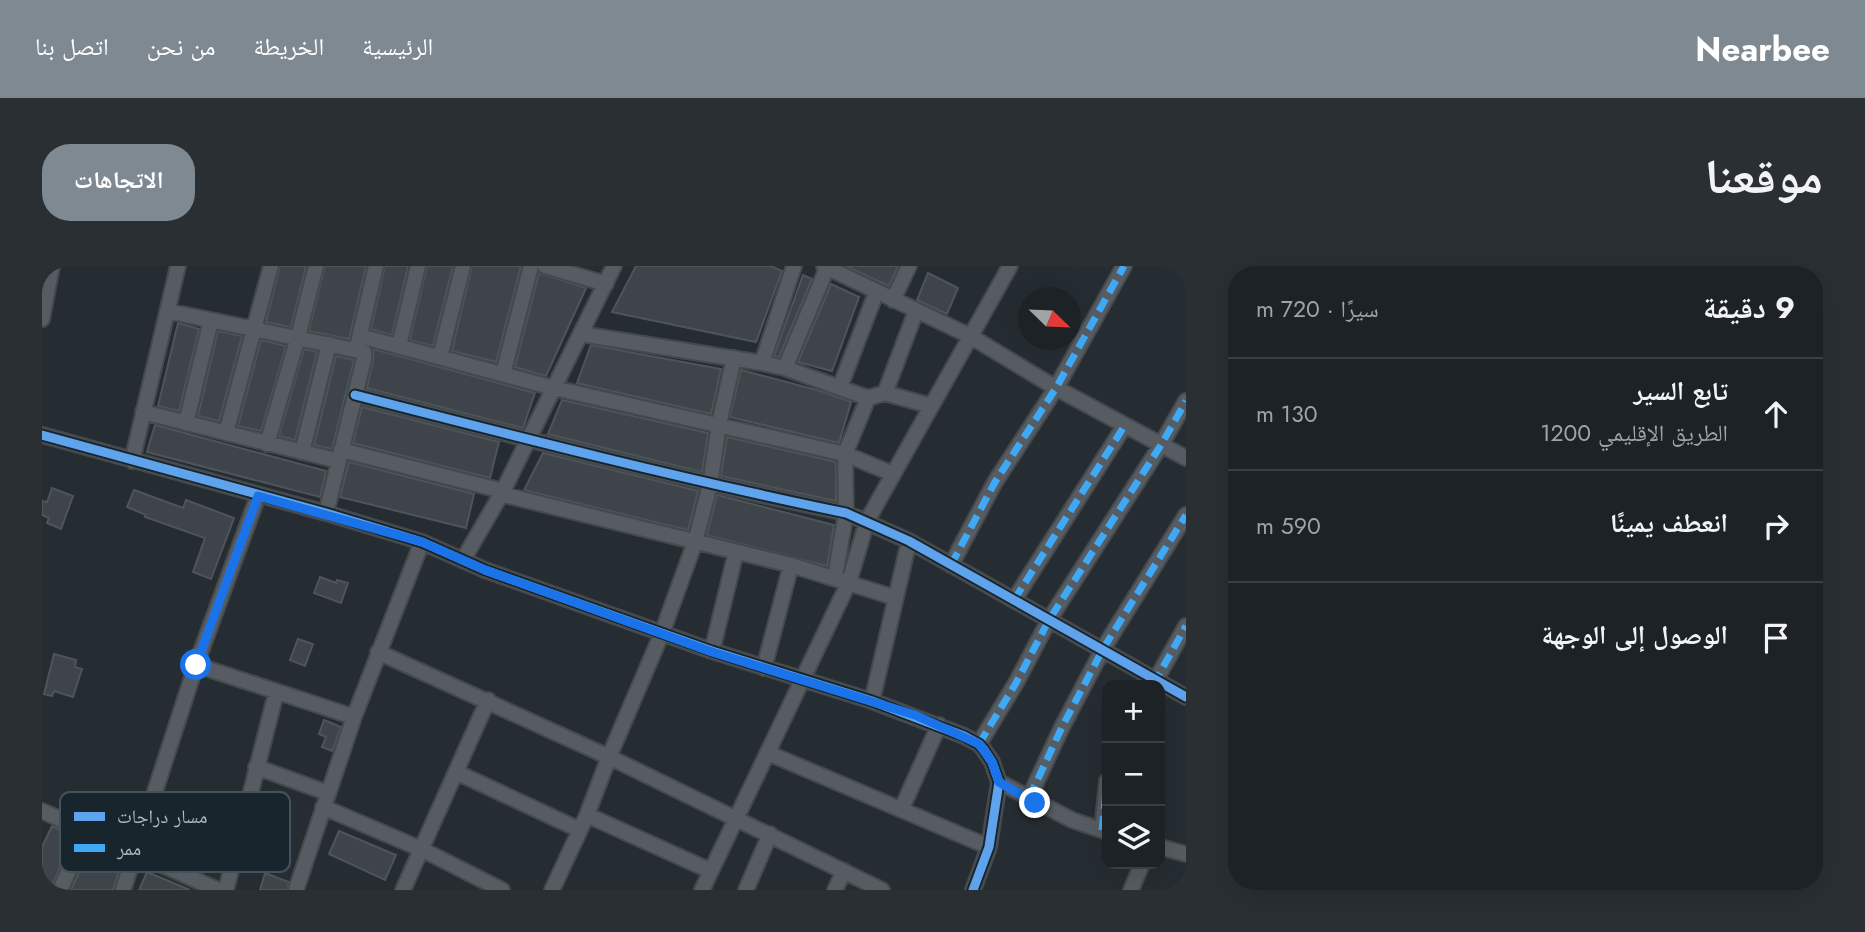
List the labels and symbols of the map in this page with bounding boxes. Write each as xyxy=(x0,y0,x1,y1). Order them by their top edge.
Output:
north arrow xyxy=(1018,287,1081,350)
route start xyxy=(180,649,211,680)
route end xyxy=(1019,787,1050,818)
legend xyxy=(60,792,290,872)
text: مسار دراجات xyxy=(117,803,207,830)
text: ممر xyxy=(116,835,141,862)

